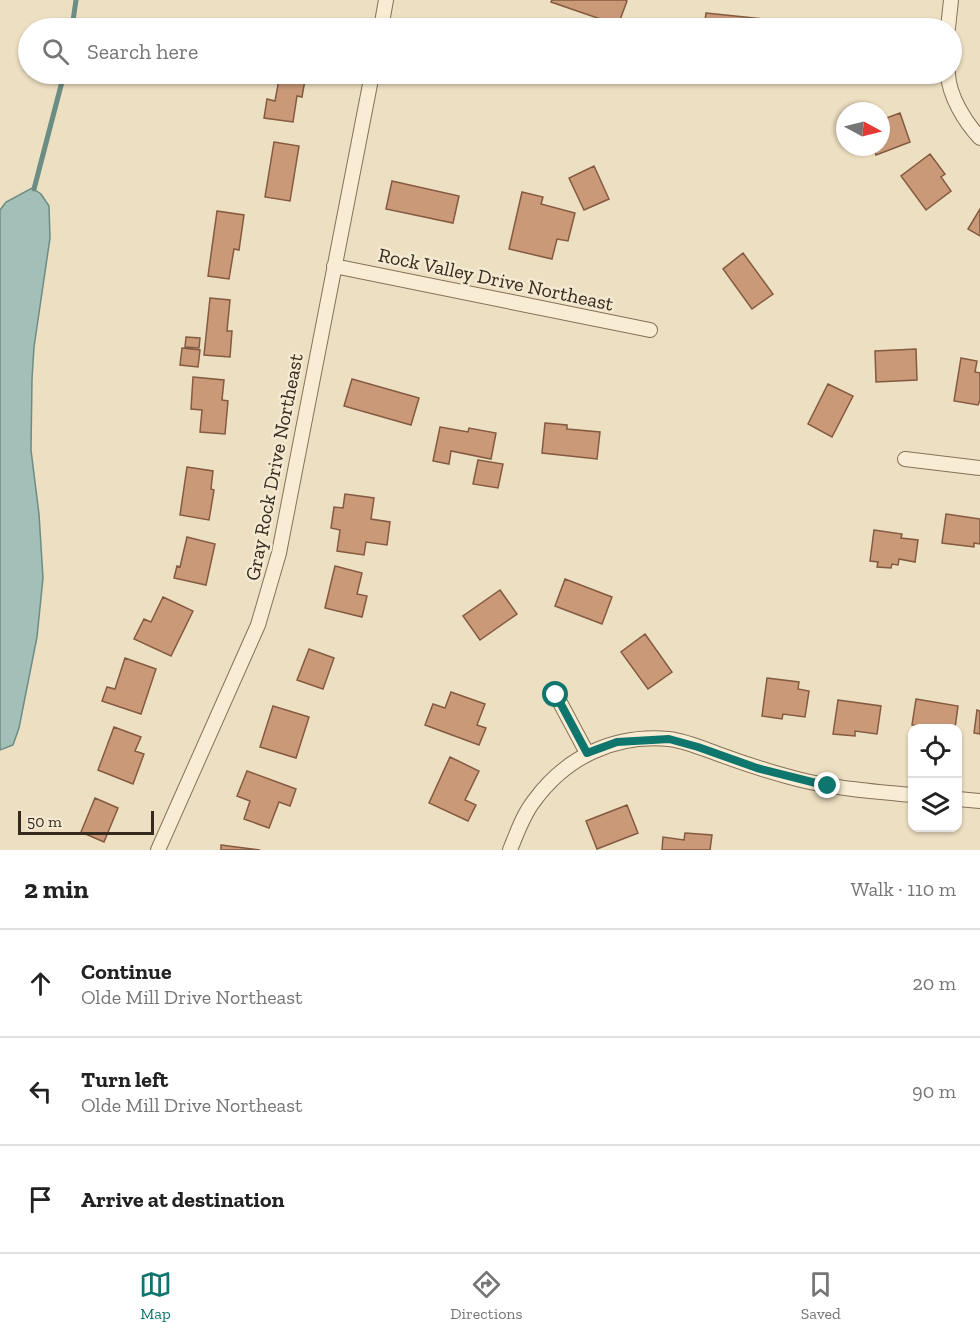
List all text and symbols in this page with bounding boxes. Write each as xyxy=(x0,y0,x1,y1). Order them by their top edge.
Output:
search box xyxy=(18,18,962,84)
icon: search xyxy=(39,35,72,68)
text: Search here xyxy=(87,38,198,65)
north arrow xyxy=(836,102,890,156)
street label: Rock Valley Drive Northeast xyxy=(376,242,616,316)
street label: Gray Rock Drive Northeast xyxy=(240,351,308,583)
route start xyxy=(542,681,568,707)
map controls xyxy=(908,724,962,832)
button: locate xyxy=(908,724,962,778)
route end xyxy=(814,772,840,798)
button: layers xyxy=(908,778,962,832)
scale bar xyxy=(18,808,154,836)
text: 50 m xyxy=(27,812,62,831)
text: 2 min xyxy=(24,873,89,905)
text: Walk · 110 m xyxy=(851,877,956,901)
text: Continue xyxy=(81,958,172,985)
icon: ahead xyxy=(24,967,57,1000)
text: 20 m xyxy=(912,971,956,995)
text: Olde Mill Drive Northeast xyxy=(81,985,302,1009)
text: Turn left xyxy=(81,1066,168,1093)
icon: left xyxy=(24,1075,57,1108)
text: 90 m xyxy=(912,1079,956,1103)
text: Olde Mill Drive Northeast xyxy=(81,1093,302,1117)
icon: arrive xyxy=(24,1183,57,1216)
text: Arrive at destination xyxy=(81,1186,284,1213)
tab: Map xyxy=(139,1268,172,1323)
tab: Directions xyxy=(450,1268,523,1323)
tab: Saved xyxy=(801,1268,841,1323)

